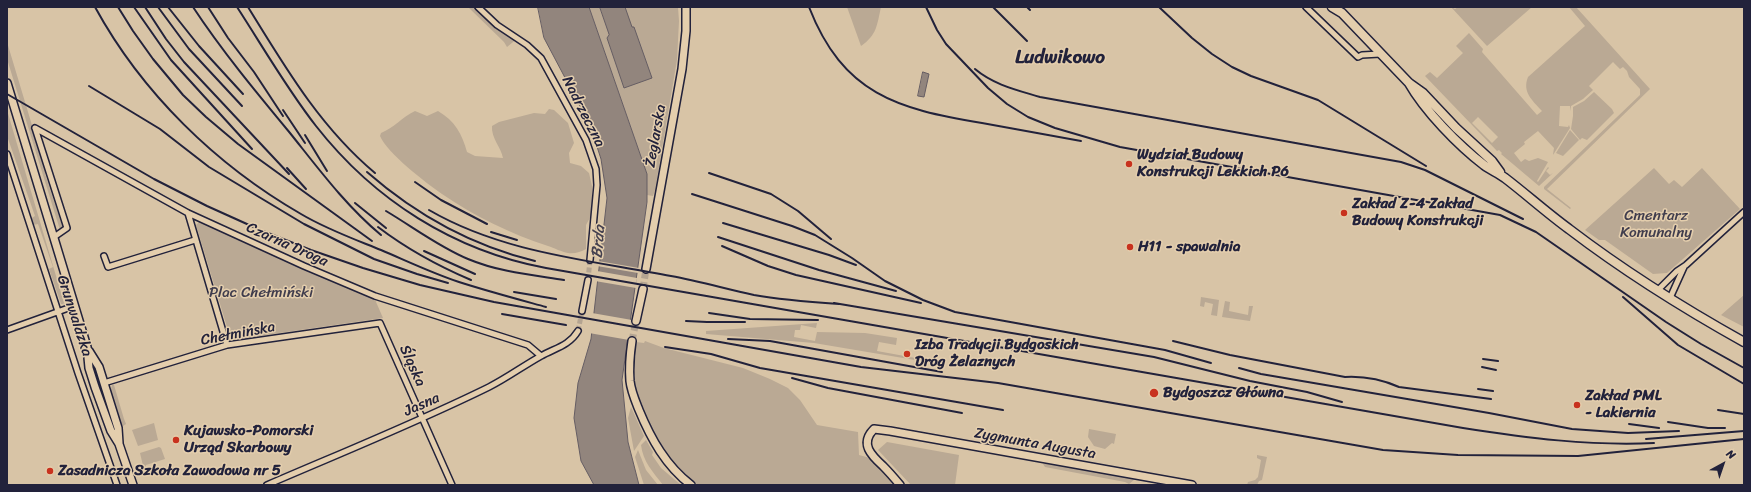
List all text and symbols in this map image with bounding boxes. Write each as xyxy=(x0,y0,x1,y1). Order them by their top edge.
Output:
district label: Ludwikowo xyxy=(1015,47,1105,69)
street label: Nadrzeczna xyxy=(557,74,609,150)
street label: Żeglarska xyxy=(642,103,670,169)
place label: Wydział Budowy Konstrukcji Lekkich P6 xyxy=(1137,146,1289,181)
marker: Wydział Budowy Konstrukcji Lekkich P6 xyxy=(1124,159,1134,169)
place label: Zakład Z-4 Zakład Budowy Konstrukcji xyxy=(1352,195,1483,230)
park label: Cmentarz Komunalny xyxy=(1620,207,1692,242)
marker: Zakład Z-4 Zakład Budowy Konstrukcji xyxy=(1339,208,1349,218)
street label: Czarna Droga xyxy=(243,219,331,271)
water label: Brda xyxy=(588,225,610,259)
place label: H11 - spawalnia xyxy=(1138,238,1241,256)
marker: H11 - spawalnia xyxy=(1125,242,1135,252)
street label: Grunwaldzka xyxy=(52,273,96,359)
park label: Plac Chełmiński xyxy=(209,284,313,302)
street label: Chełmińska xyxy=(199,318,277,350)
place label: Izba Tradycji Bydgoskich Dróg Żelaznych xyxy=(915,336,1079,371)
street label: Śląska xyxy=(395,342,429,390)
marker: Izba Tradycji Bydgoskich Dróg Żelaznych xyxy=(902,349,912,359)
place label: Bydgoszcz Główna xyxy=(1163,384,1284,402)
marker: Bydgoszcz Główna xyxy=(1148,387,1160,399)
place label: Zakład PML - Lakiernia xyxy=(1585,387,1662,422)
street label: Jasna xyxy=(401,389,443,421)
marker: Zakład PML - Lakiernia xyxy=(1572,400,1582,410)
place label: Kujawsko-Pomorski Urząd Skarbowy xyxy=(184,422,313,457)
street label: Zygmunta Augusta xyxy=(973,424,1097,464)
marker: Kujawsko-Pomorski Urząd Skarbowy xyxy=(171,435,181,445)
north arrow xyxy=(1703,444,1743,484)
text: N xyxy=(1722,445,1740,464)
place label: Zasadnicza Szkoła Zawodowa nr 5 xyxy=(58,462,281,480)
marker: Zasadnicza Szkoła Zawodowa nr 5 xyxy=(45,466,55,476)

